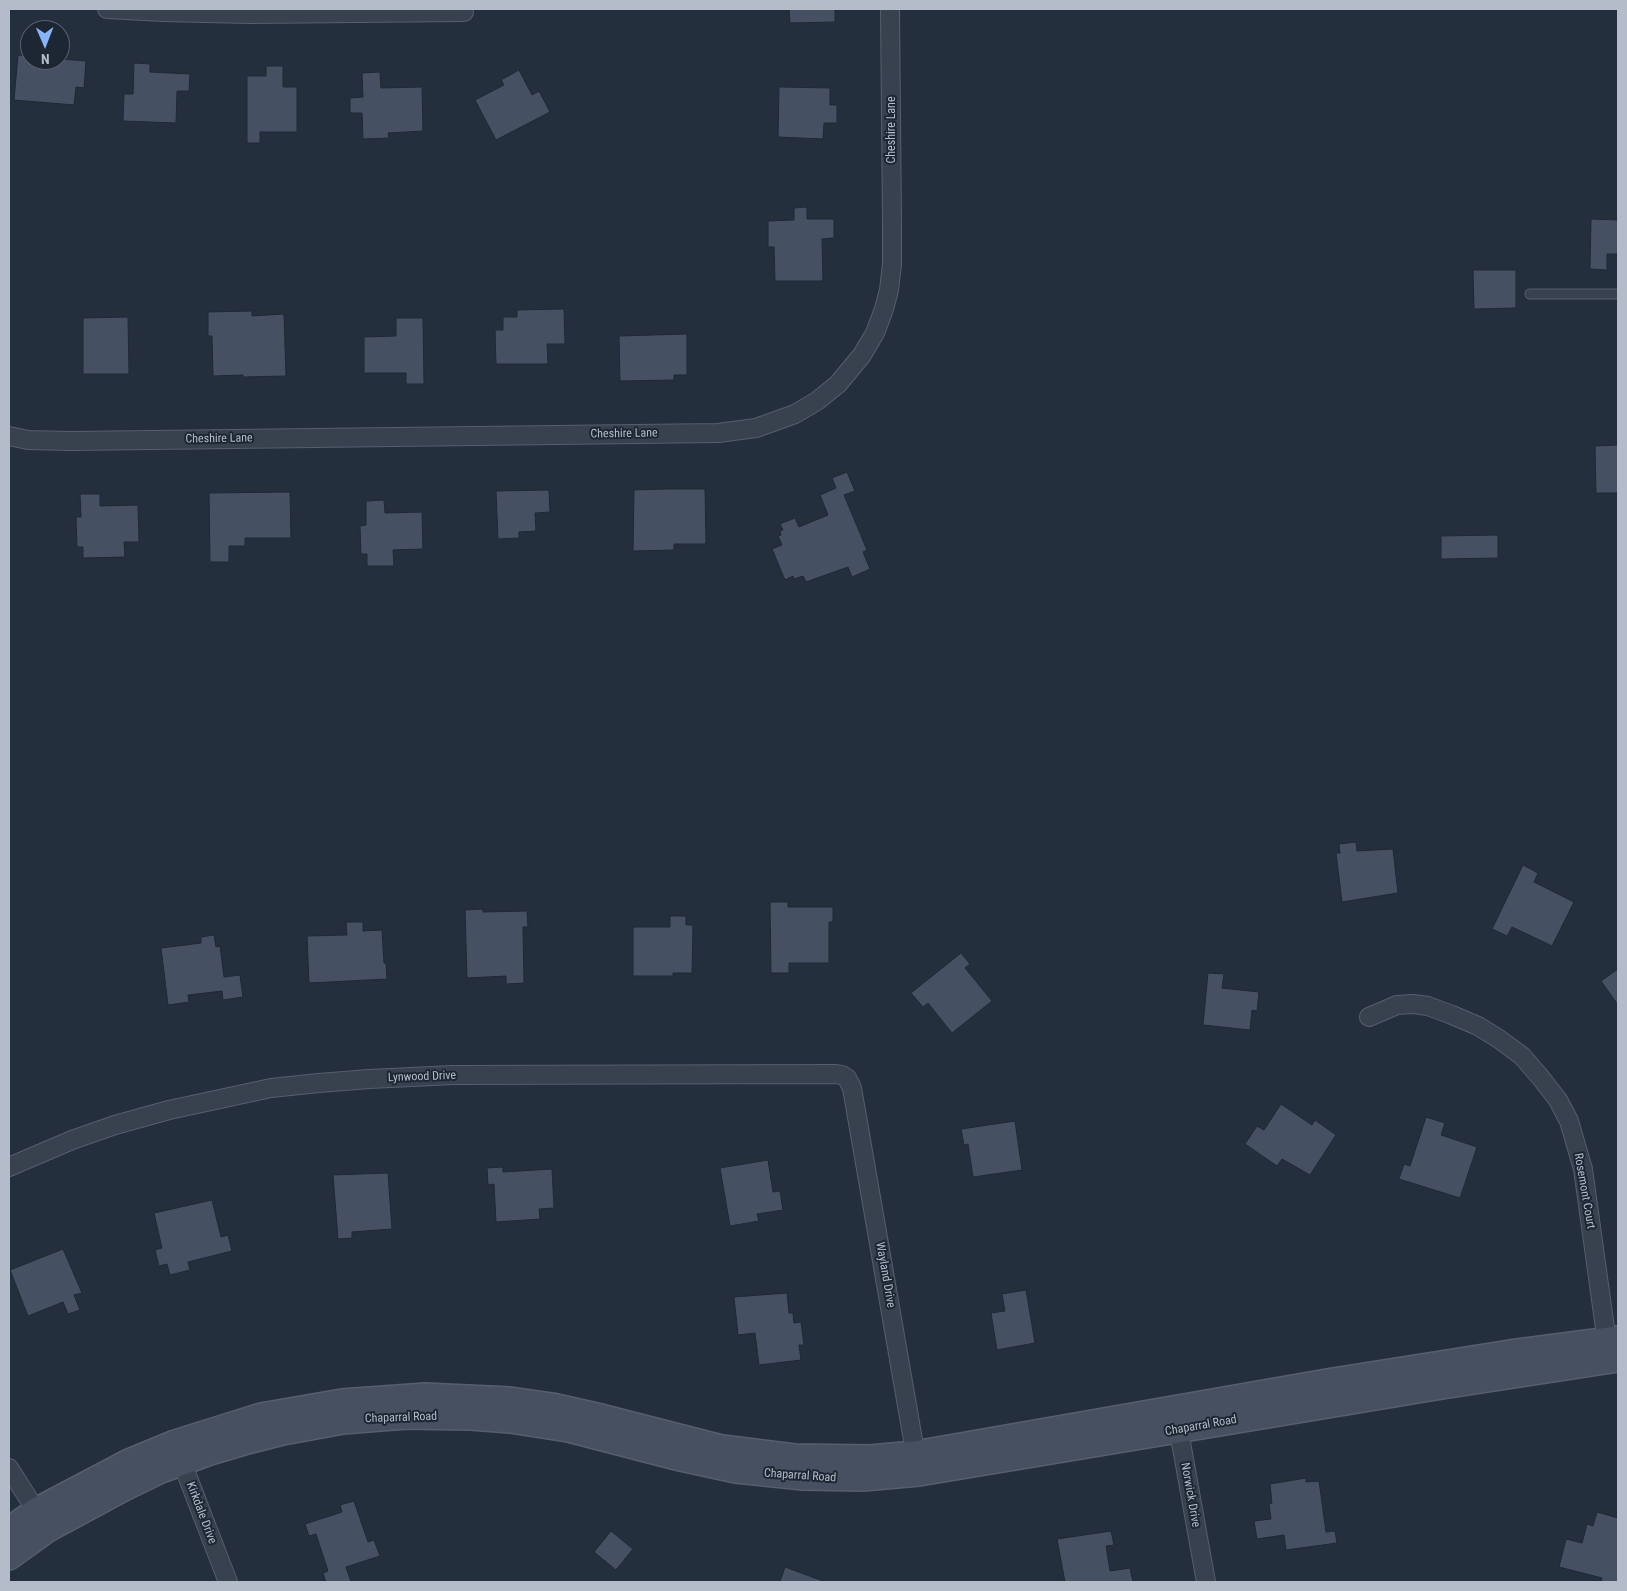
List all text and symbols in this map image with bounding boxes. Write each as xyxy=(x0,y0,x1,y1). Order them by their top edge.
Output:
north arrow xyxy=(20,20,70,70)
text: N xyxy=(41,51,50,67)
street label: Cheshire Lane xyxy=(885,96,899,164)
street label: Cheshire Lane xyxy=(590,426,658,442)
street label: Cheshire Lane xyxy=(185,431,253,447)
street label: Lynwood Drive xyxy=(388,1069,456,1085)
street label: Rosemont Court xyxy=(1570,1152,1598,1230)
street label: Wayland Drive xyxy=(872,1241,898,1309)
street label: Chaparral Road xyxy=(365,1410,437,1426)
street label: Chaparral Road xyxy=(1164,1413,1238,1439)
street label: Norwick Drive xyxy=(1177,1462,1203,1528)
street label: Chaparral Road xyxy=(763,1466,837,1486)
street label: Kirkdale Drive xyxy=(183,1480,219,1546)

